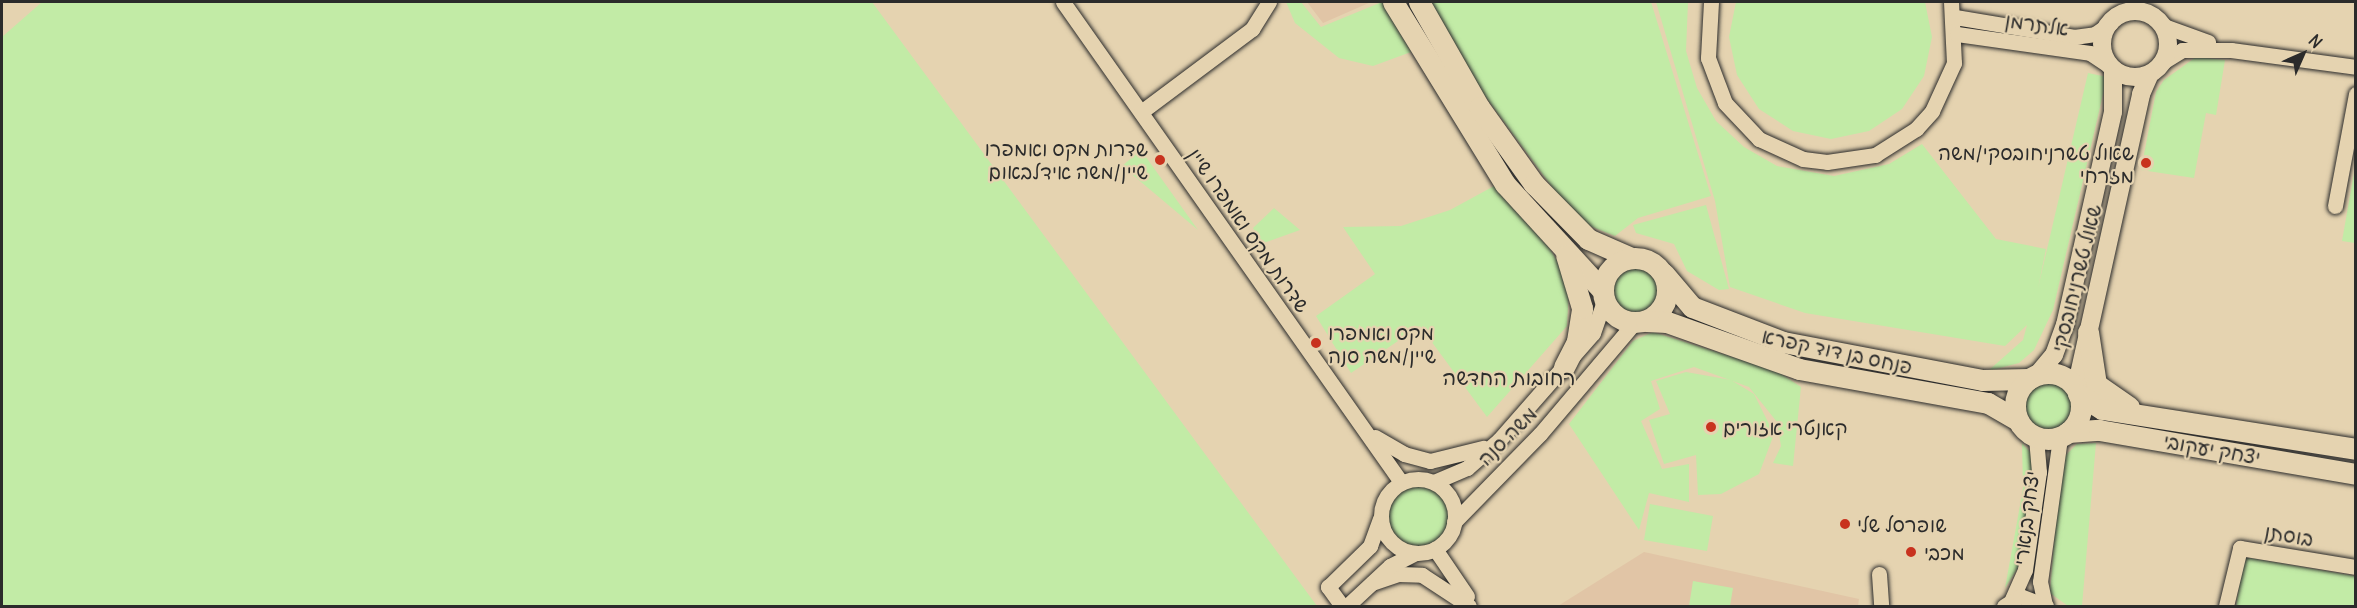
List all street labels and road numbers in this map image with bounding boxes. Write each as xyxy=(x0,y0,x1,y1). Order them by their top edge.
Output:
street label: אלתרמן xyxy=(2004,8,2070,40)
street label: שדרות מקס ואמפרו שיין xyxy=(1183,143,1315,317)
street label: שאול טשרניחובסקי xyxy=(2046,202,2106,354)
street label: פנחס בן דוד קפרא xyxy=(1760,323,1914,379)
street label: משה סנה xyxy=(1472,401,1542,471)
street label: יצחק יעקובי xyxy=(2162,429,2262,469)
street label: יצחק בנארי xyxy=(2008,469,2044,567)
street label: בוסתן xyxy=(2263,519,2315,551)

